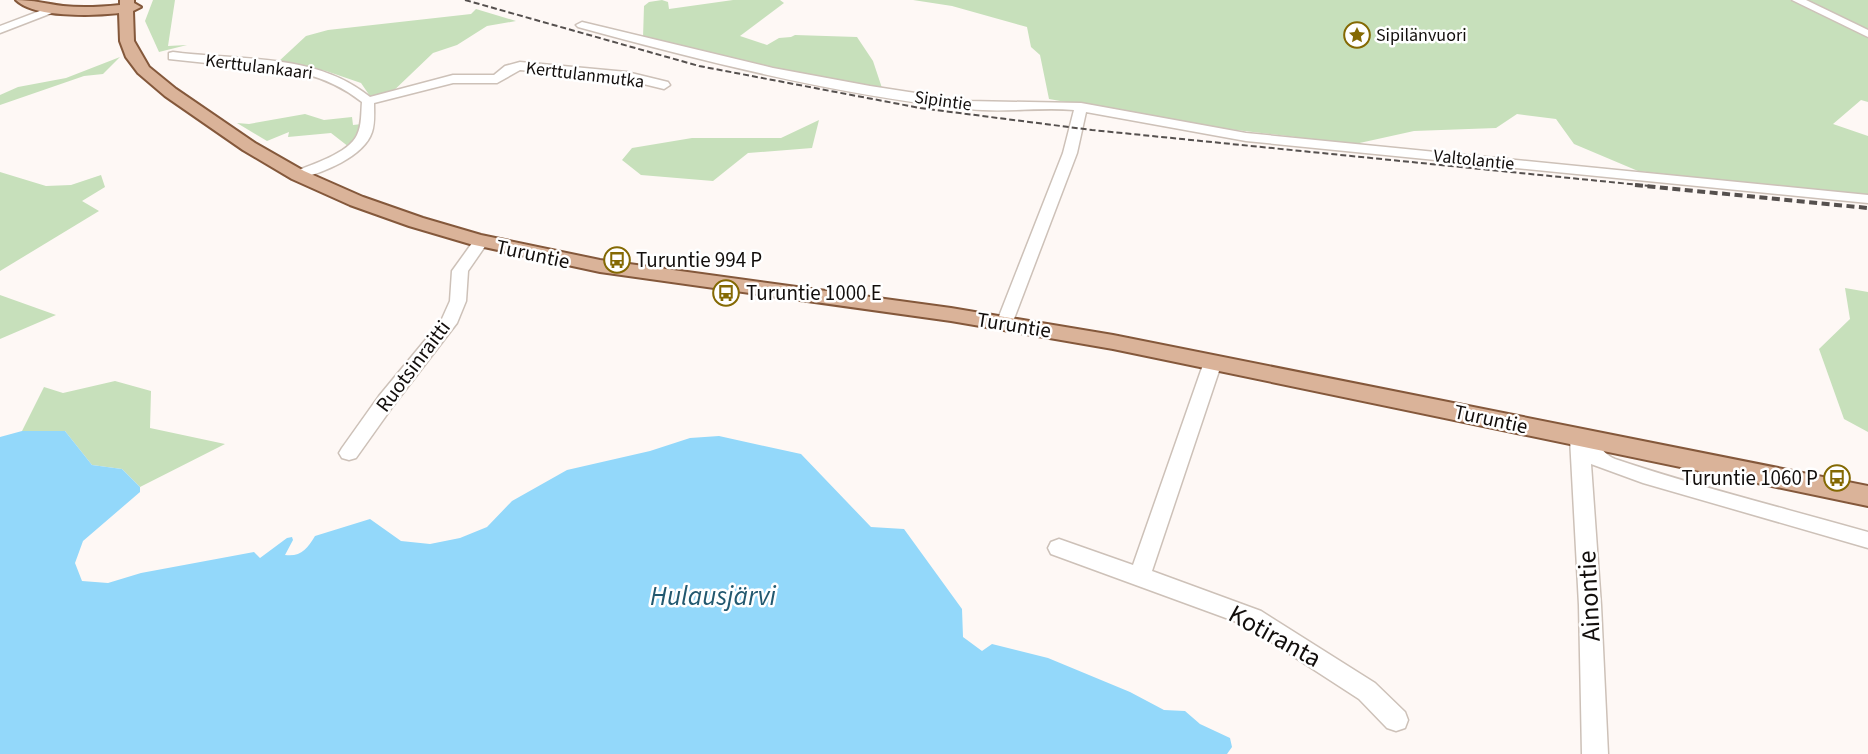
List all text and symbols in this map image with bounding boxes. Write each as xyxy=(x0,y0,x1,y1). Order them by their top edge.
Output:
place icon: Sipilänvuori xyxy=(1342,20,1372,50)
place label: Sipilänvuori xyxy=(1376,23,1467,48)
street label: Kerttulankaari xyxy=(204,48,314,86)
street label: Kerttulanmutka xyxy=(524,55,646,95)
street label: Sipintie xyxy=(913,85,973,117)
street label: Valtolantie xyxy=(1432,143,1516,177)
street label: Turuntie xyxy=(493,232,573,276)
bus stop icon: Turuntie 994 P xyxy=(602,245,632,275)
place label: Turuntie 994 P xyxy=(636,245,762,275)
bus stop icon: Turuntie 1000 E xyxy=(711,278,741,308)
place label: Turuntie 1000 E xyxy=(746,278,882,308)
street label: Turuntie xyxy=(975,304,1053,346)
street label: Ruotsinraitti xyxy=(368,314,458,418)
street label: Turuntie xyxy=(1451,397,1531,441)
place label: Turuntie 1060 P xyxy=(1681,463,1818,493)
bus stop icon: Turuntie 1060 P xyxy=(1822,463,1852,493)
street label: Ainontie xyxy=(1568,550,1610,642)
water label: Hulausjärvi xyxy=(650,577,777,616)
street label: Kotiranta xyxy=(1222,595,1328,677)

